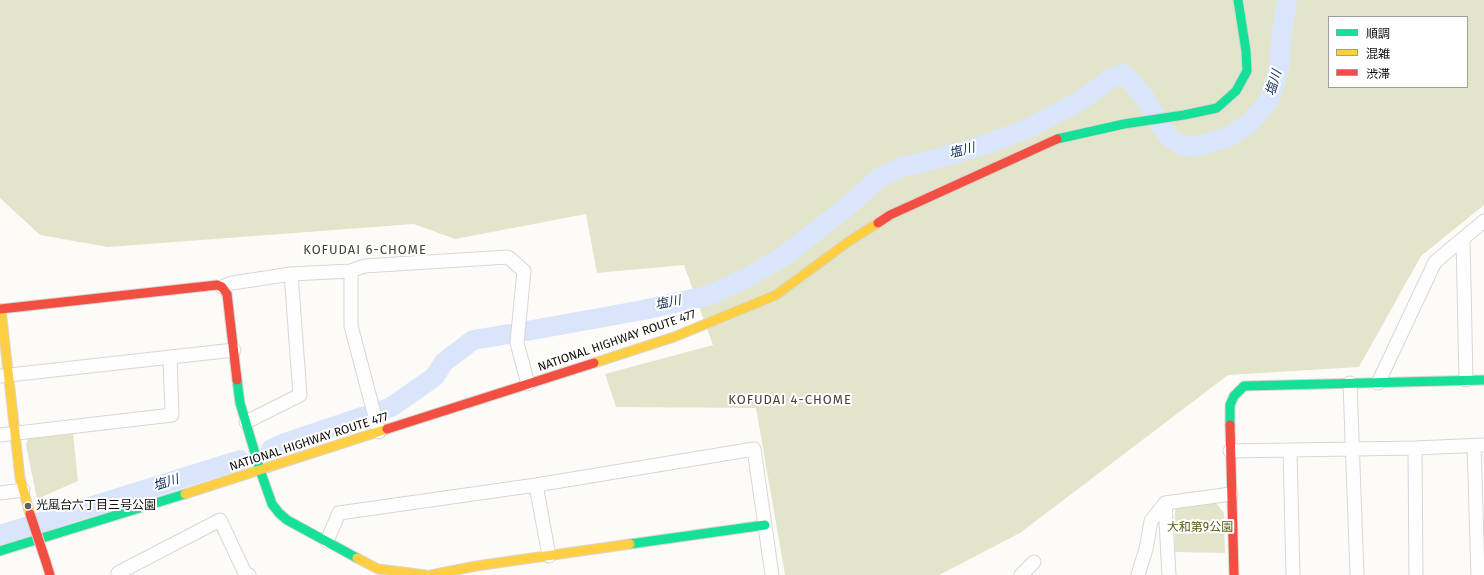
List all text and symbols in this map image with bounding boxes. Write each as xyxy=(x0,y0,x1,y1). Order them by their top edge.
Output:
legend xyxy=(1328,16,1468,88)
text: 順調 xyxy=(1366,27,1390,41)
text: 混雑 xyxy=(1366,47,1390,61)
text: 渋滞 xyxy=(1366,67,1390,81)
water label: 塩川 xyxy=(1263,68,1285,98)
water label: 塩川 xyxy=(947,140,977,162)
district label: KOFUDAI 6-CHOME xyxy=(303,242,427,258)
water label: 塩川 xyxy=(654,293,682,313)
street label: NATIONAL HIGHWAY ROUTE 477 xyxy=(536,307,698,375)
district label: KOFUDAI 4-CHOME xyxy=(728,392,852,408)
street label: NATIONAL HIGHWAY ROUTE 477 xyxy=(228,409,390,475)
water label: 塩川 xyxy=(151,472,181,494)
place label: 光風台六丁目三号公園 xyxy=(36,499,156,513)
marker: 光風台六丁目三号公園 xyxy=(23,501,33,511)
park label: 大和第9公園 xyxy=(1167,521,1233,535)

